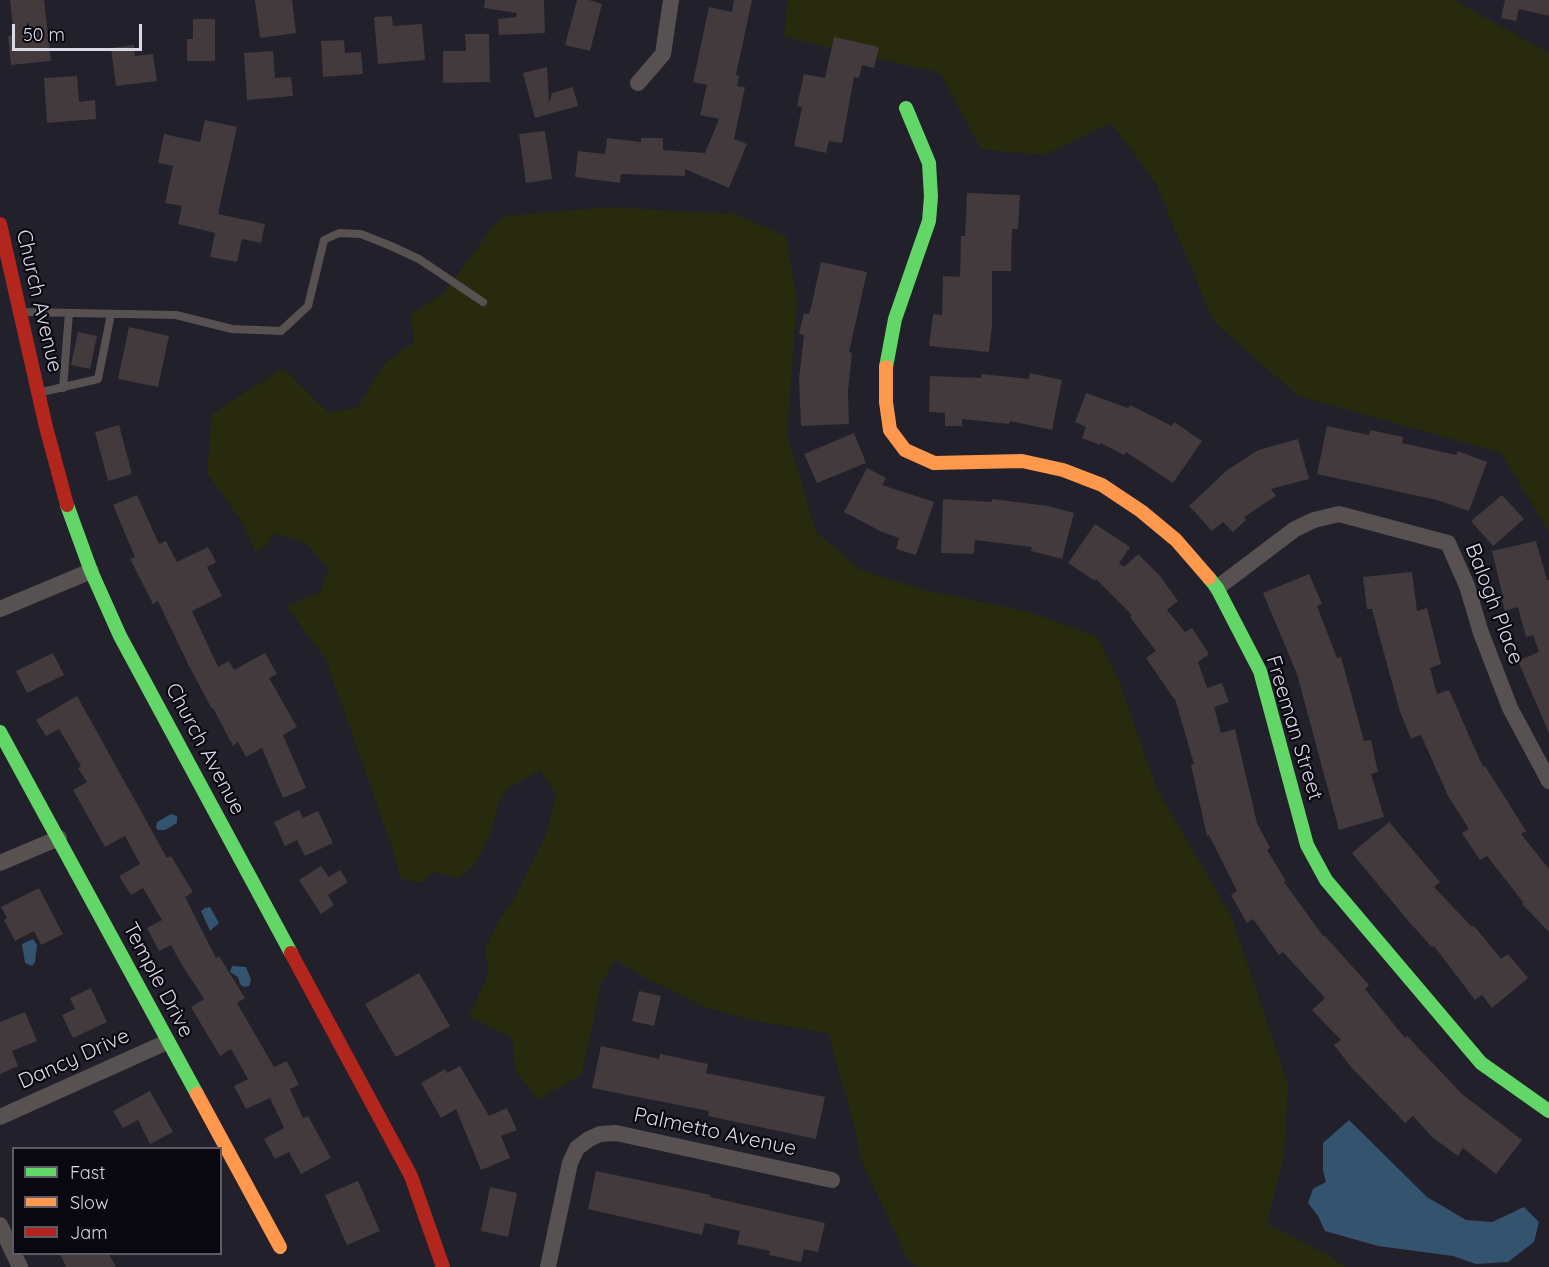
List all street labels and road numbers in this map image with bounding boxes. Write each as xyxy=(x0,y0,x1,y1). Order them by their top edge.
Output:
street label: Church Avenue xyxy=(10,227,68,375)
street label: Balogh Place xyxy=(1459,540,1529,668)
street label: Freeman Street xyxy=(1260,653,1328,803)
street label: Church Avenue xyxy=(160,679,250,819)
street label: Temple Drive xyxy=(117,918,199,1042)
street label: Dancy Drive xyxy=(14,1023,134,1095)
street label: Palmetto Avenue xyxy=(632,1102,798,1162)

